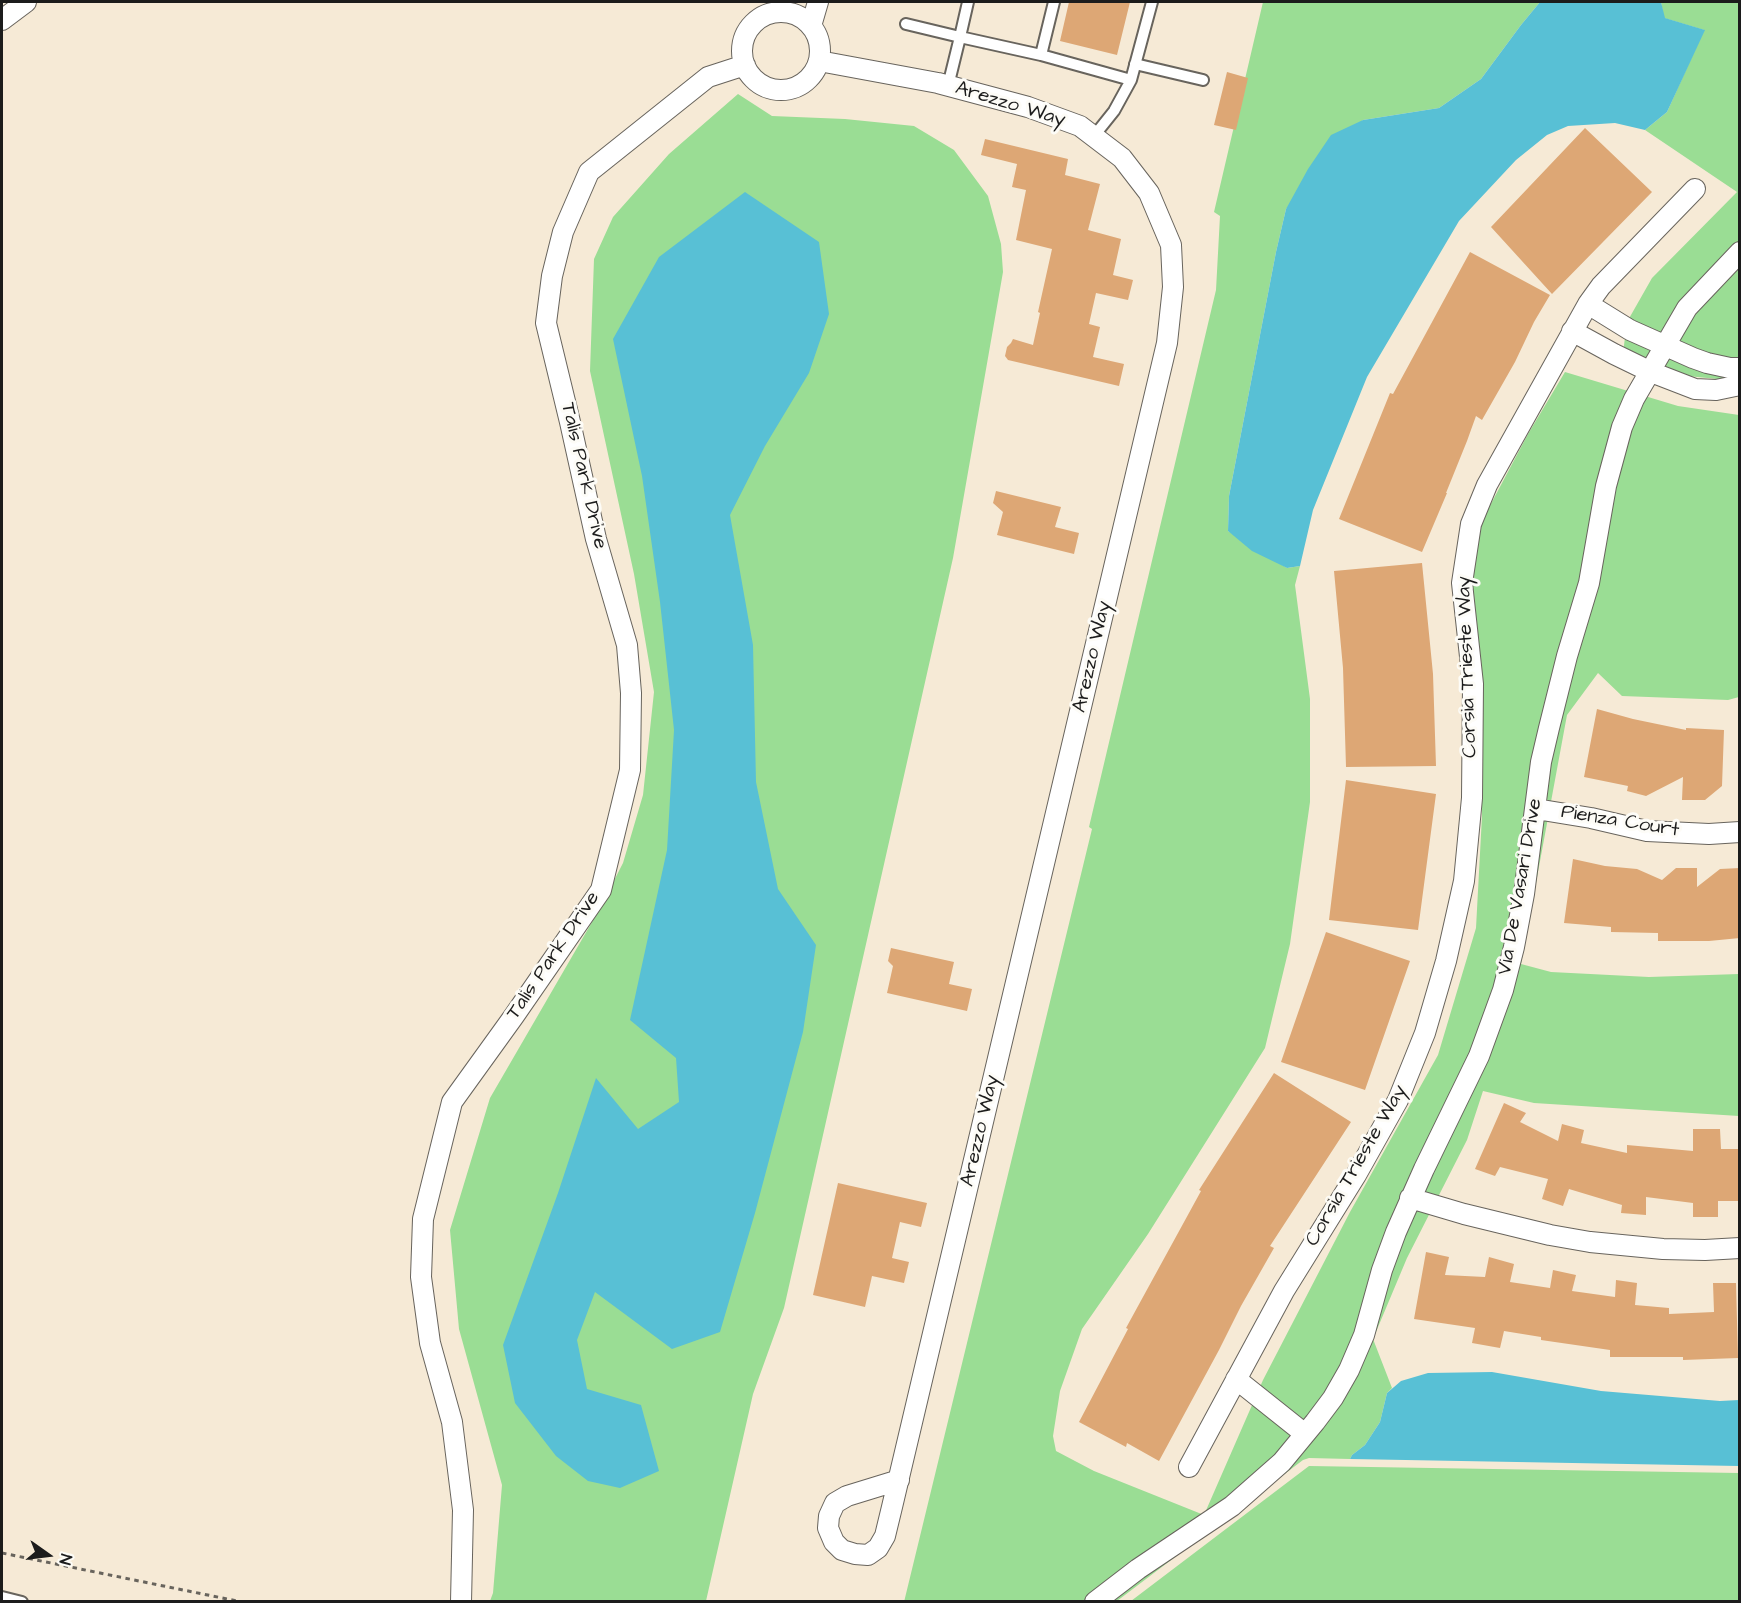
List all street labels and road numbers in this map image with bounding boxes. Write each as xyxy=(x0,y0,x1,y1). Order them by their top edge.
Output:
street label: Arezzo Way xyxy=(952,77,1068,133)
street label: Talis Park Drive xyxy=(555,401,611,551)
street label: Corsia Trieste Way xyxy=(1453,576,1483,758)
street label: Arezzo Way xyxy=(1069,599,1117,715)
street label: Via De Vasari Drive xyxy=(1494,797,1548,977)
street label: Pienza Court xyxy=(1559,801,1681,843)
street label: Talis Park Drive xyxy=(502,887,606,1025)
street label: Arezzo Way xyxy=(957,1073,1005,1189)
street label: Corsia Trieste Way xyxy=(1301,1081,1413,1251)

